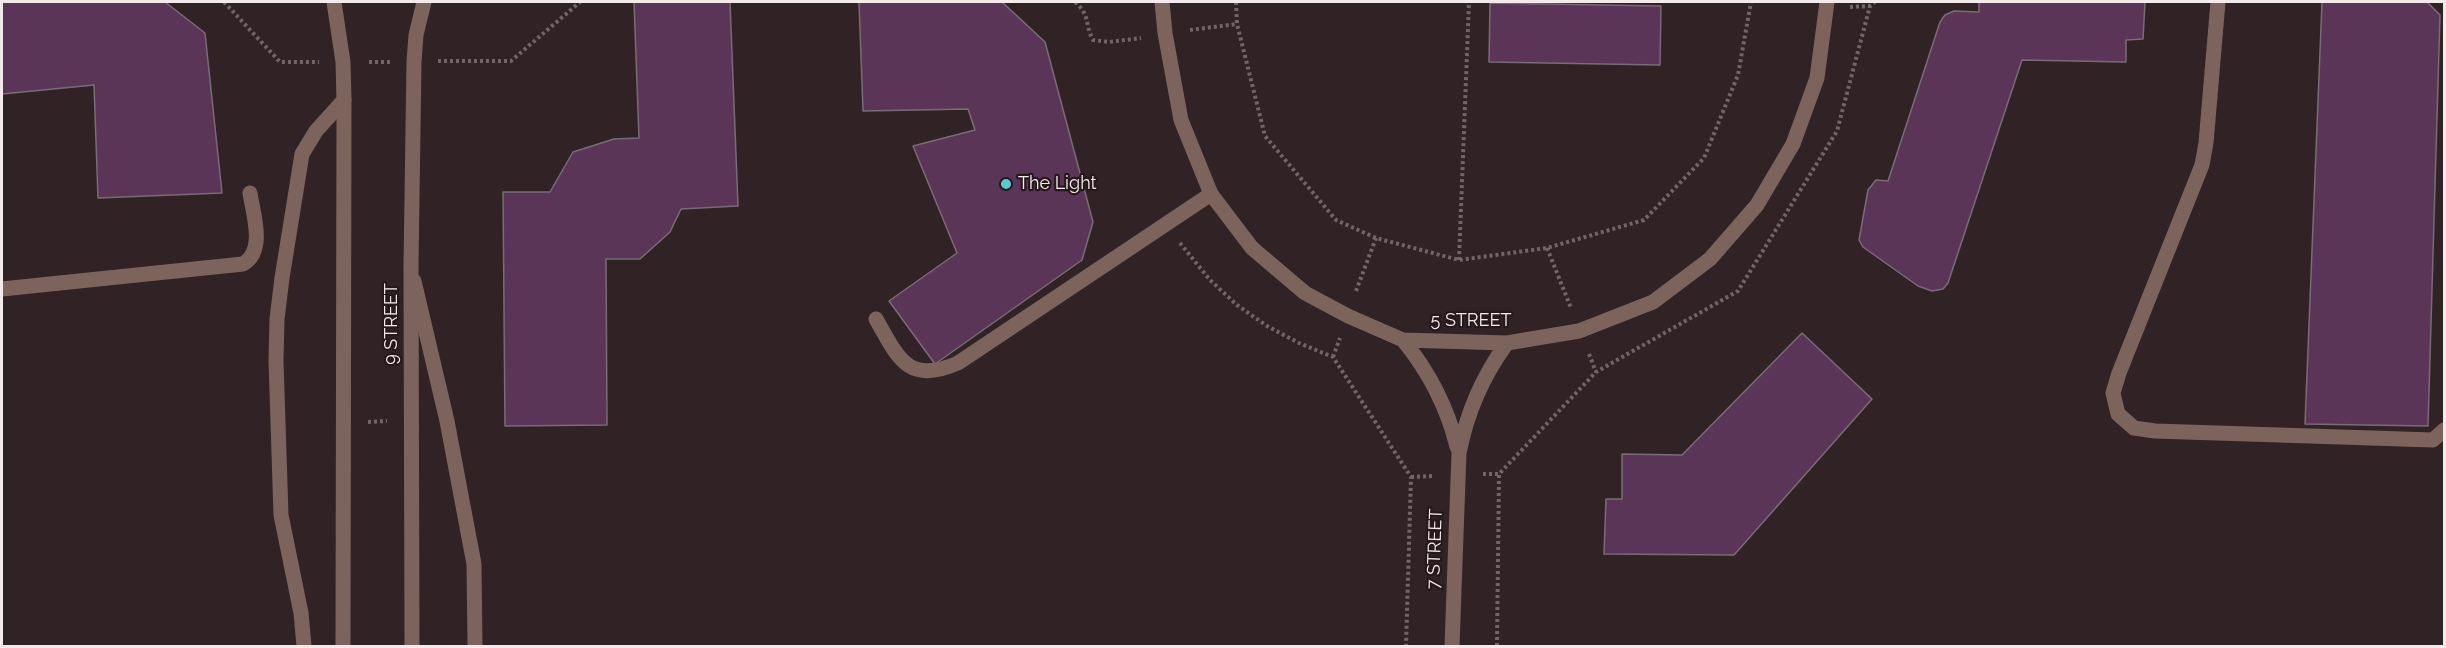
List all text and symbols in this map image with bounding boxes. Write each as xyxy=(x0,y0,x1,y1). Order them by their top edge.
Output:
place label: The Light xyxy=(1018,173,1097,195)
marker: The Light xyxy=(999,177,1013,191)
street label: 9 STREET xyxy=(381,283,403,365)
street label: 5 STREET xyxy=(1431,310,1511,332)
street label: 7 STREET xyxy=(1423,508,1447,590)

